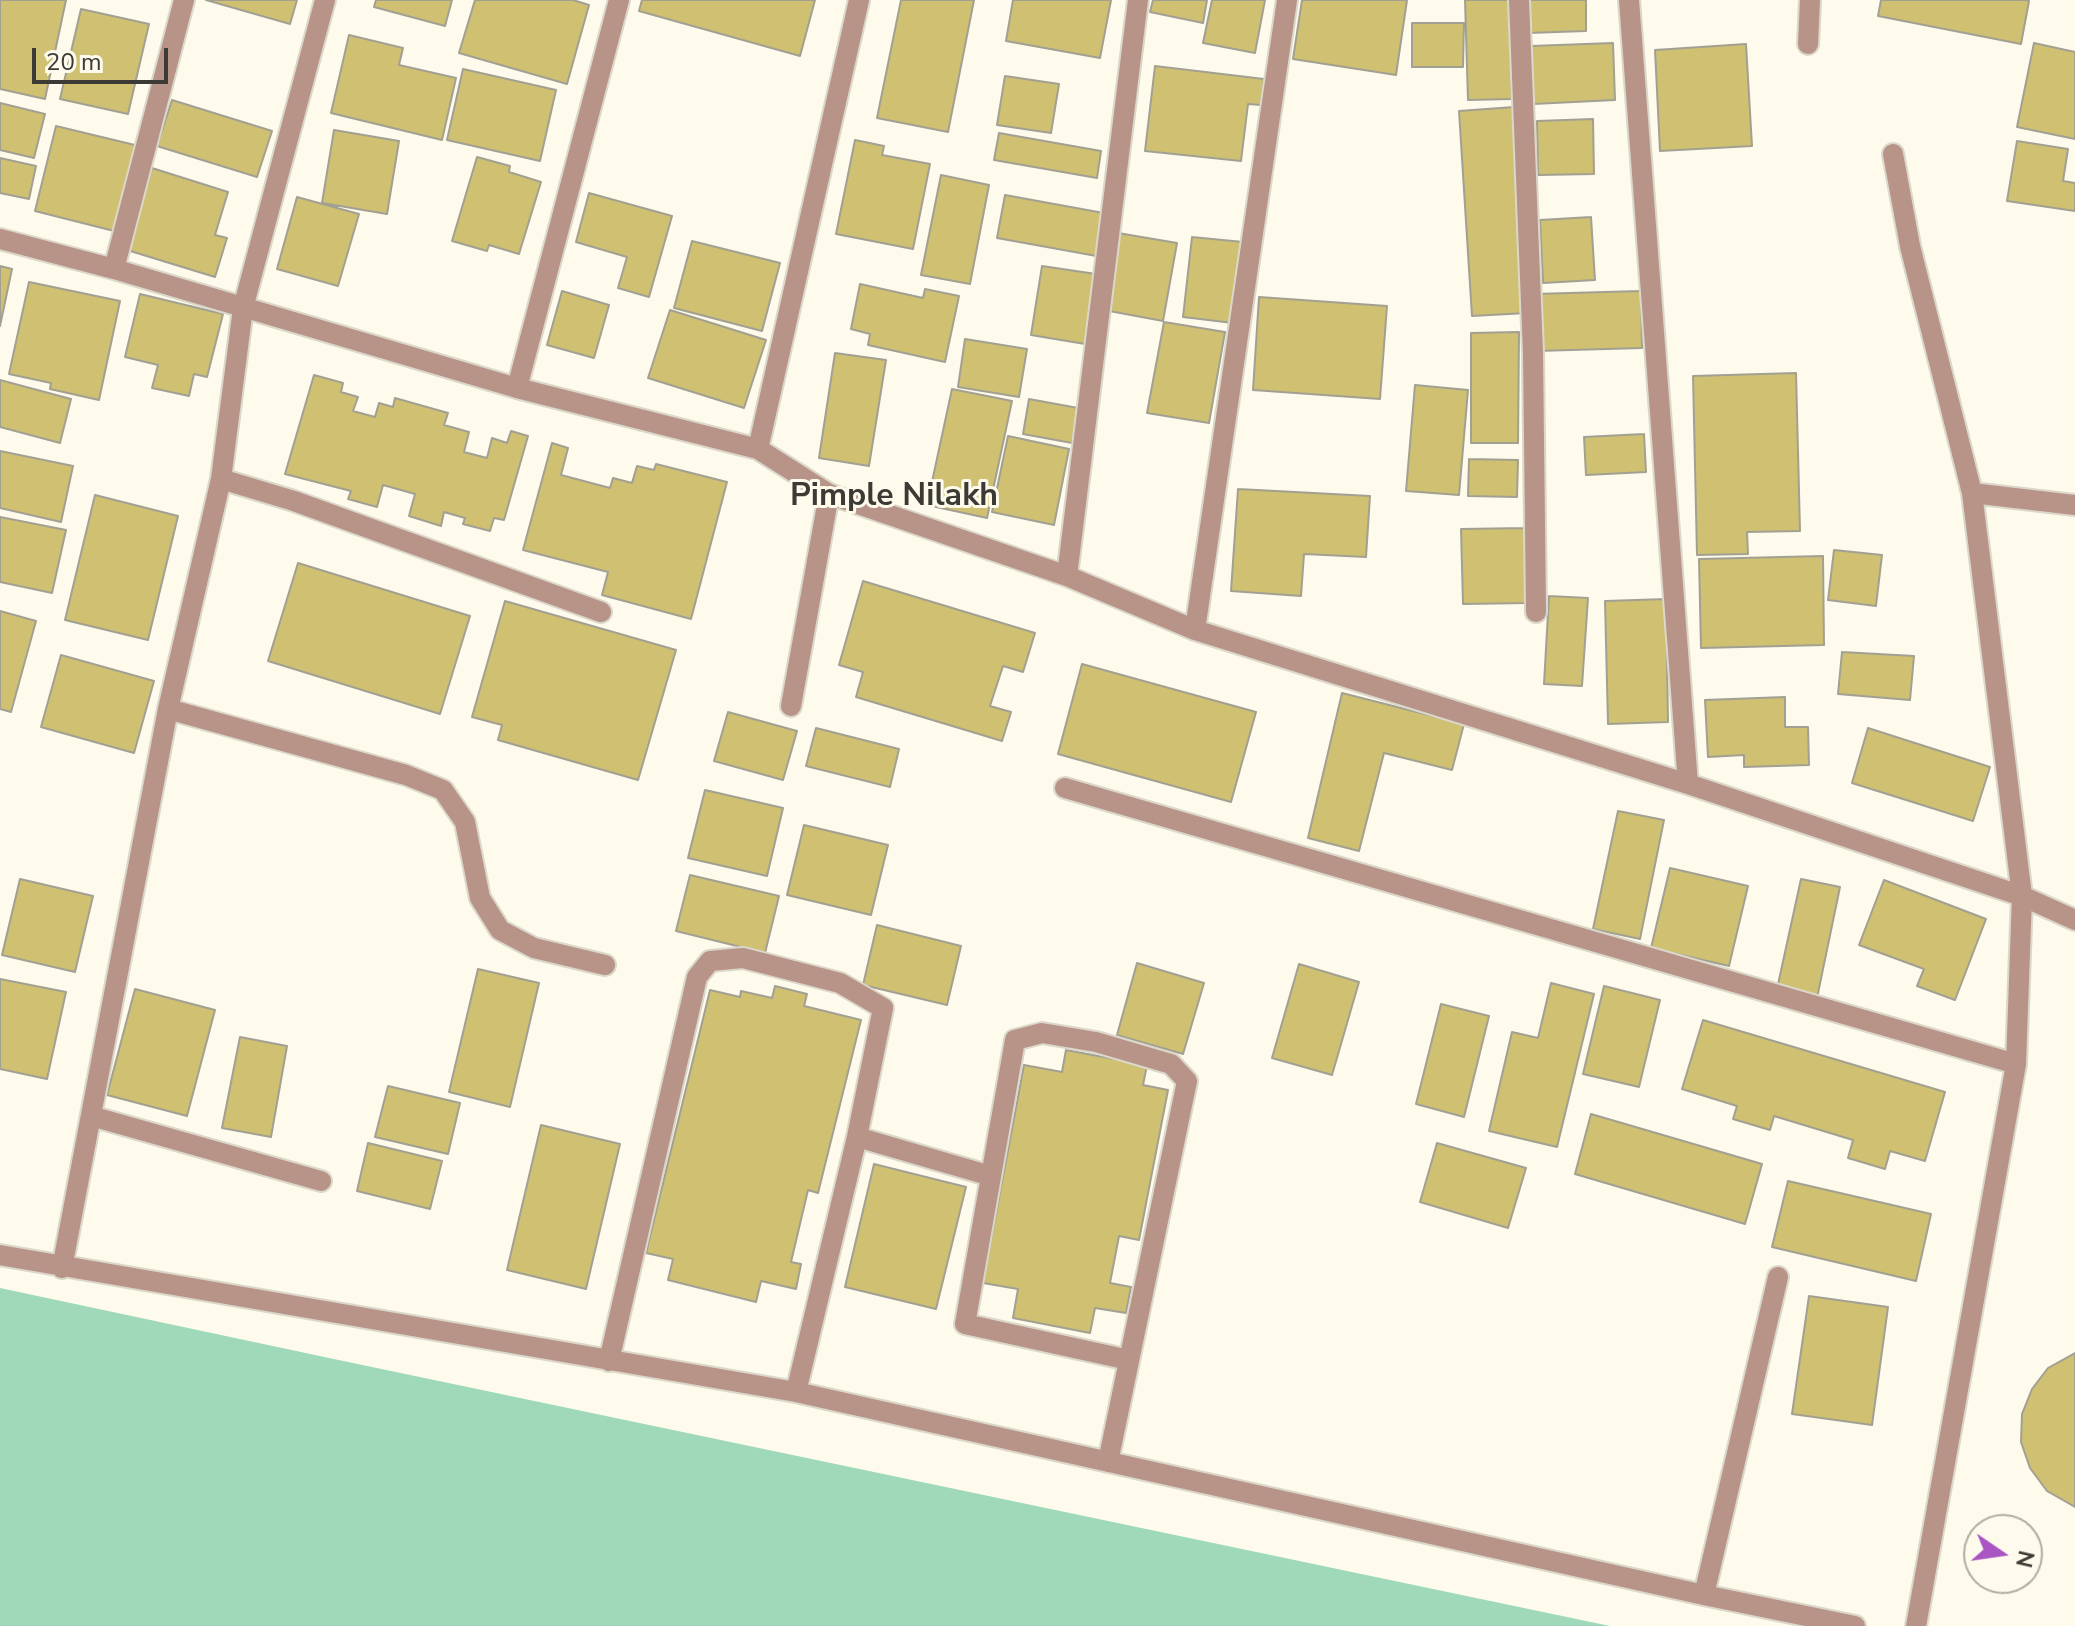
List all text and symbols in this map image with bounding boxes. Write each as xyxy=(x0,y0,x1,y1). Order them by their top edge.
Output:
scale bar xyxy=(36,32,172,82)
text: 20 m xyxy=(46,46,102,78)
district label: Pimple Nilakh xyxy=(790,478,998,516)
north arrow xyxy=(1963,1514,2043,1594)
text: N xyxy=(2008,1548,2041,1570)

